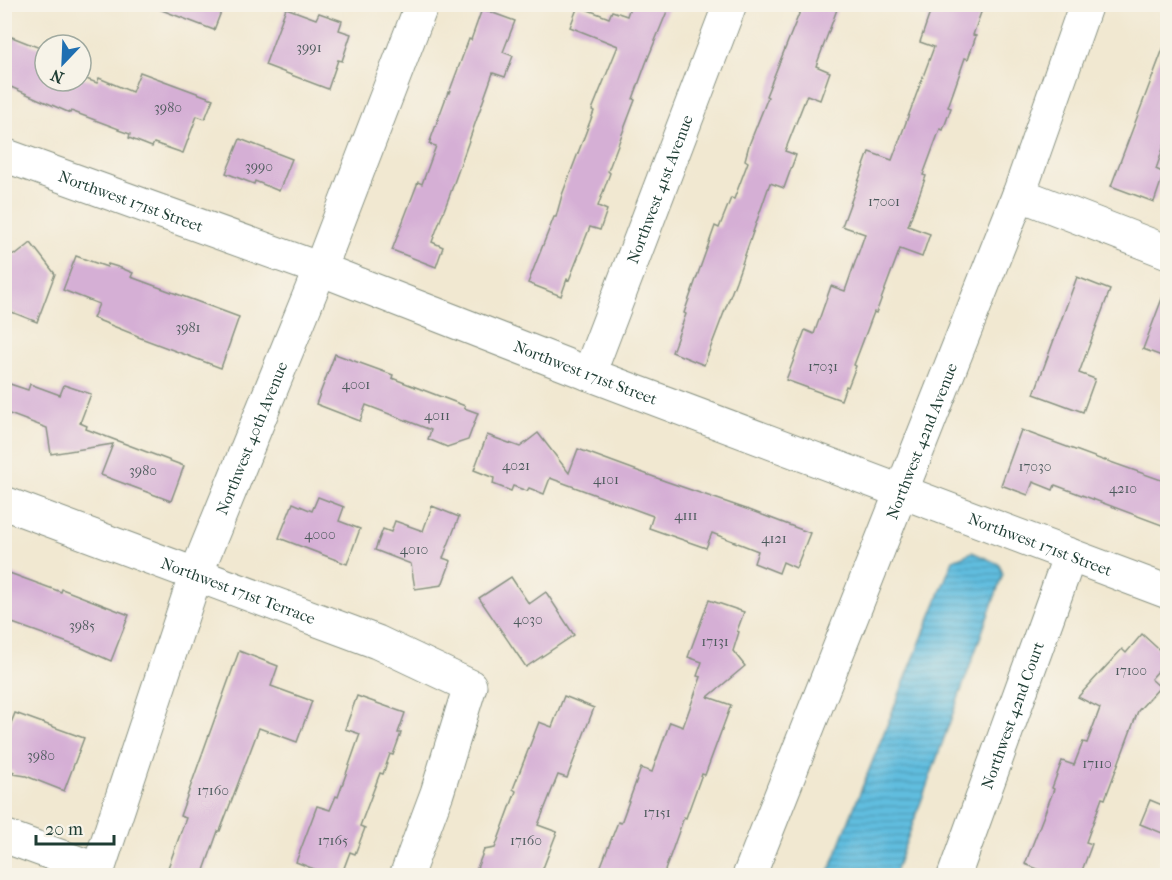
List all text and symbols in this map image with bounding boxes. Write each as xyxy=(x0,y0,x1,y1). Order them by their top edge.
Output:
north arrow xyxy=(33,33,93,93)
house number: 3991 xyxy=(296,39,322,56)
text: N xyxy=(47,65,67,87)
house number: 3980 xyxy=(154,99,182,116)
street label: Northwest 41st Avenue xyxy=(623,112,697,266)
house number: 3990 xyxy=(245,158,273,175)
street label: Northwest 171st Street xyxy=(56,167,206,236)
house number: 17001 xyxy=(868,193,900,210)
house number: 3981 xyxy=(175,319,201,336)
street label: Northwest 171st Street xyxy=(511,337,660,409)
house number: 17031 xyxy=(808,358,838,375)
street label: Northwest 40th Avenue xyxy=(212,359,291,518)
street label: Northwest 42nd Avenue xyxy=(882,360,961,522)
house number: 4001 xyxy=(342,376,370,393)
house number: 4011 xyxy=(424,407,450,424)
house number: 4021 xyxy=(502,457,530,474)
house number: 17030 xyxy=(1019,458,1051,475)
house number: 3980 xyxy=(129,462,157,479)
house number: 4101 xyxy=(593,471,619,488)
house number: 4210 xyxy=(1109,480,1137,497)
house number: 4111 xyxy=(674,507,698,524)
street label: Northwest 171st Street xyxy=(966,509,1115,580)
house number: 4000 xyxy=(304,526,336,543)
house number: 4121 xyxy=(761,530,787,547)
house number: 4010 xyxy=(400,541,428,558)
street label: Northwest 171st Terrace xyxy=(158,553,318,628)
house number: 4030 xyxy=(513,611,543,628)
house number: 3985 xyxy=(69,617,95,634)
house number: 17131 xyxy=(701,633,729,650)
street label: Northwest 42nd Court xyxy=(977,639,1048,792)
house number: 17100 xyxy=(1115,662,1147,679)
house number: 3980 xyxy=(27,747,55,764)
house number: 17110 xyxy=(1082,755,1112,772)
house number: 17160 xyxy=(197,782,229,799)
house number: 17151 xyxy=(643,804,671,821)
scale bar xyxy=(36,808,114,846)
text: 20 m xyxy=(45,819,83,840)
house number: 17165 xyxy=(318,832,348,849)
house number: 17160 xyxy=(510,832,542,849)

